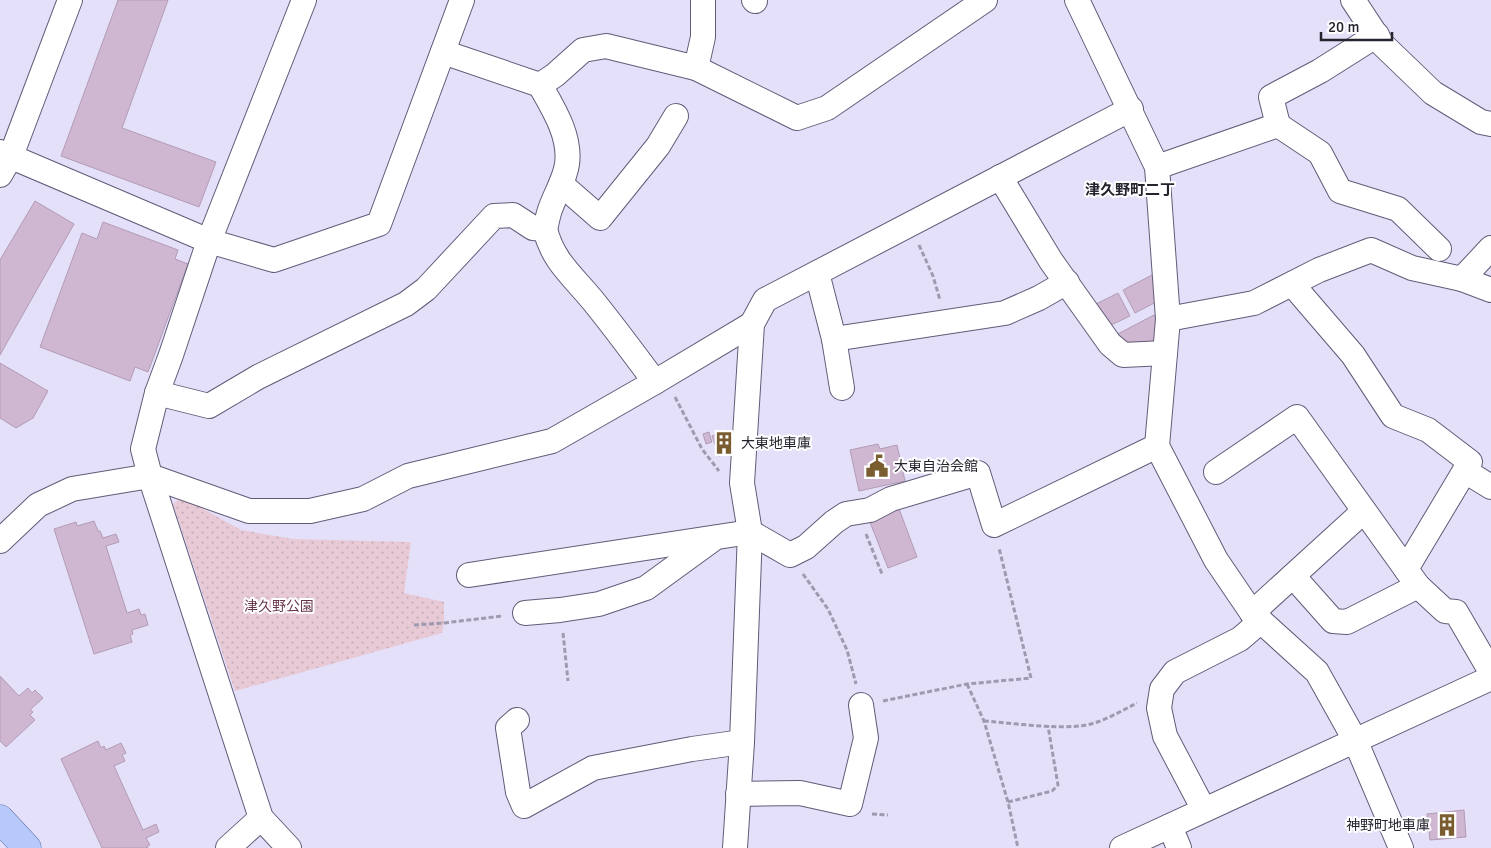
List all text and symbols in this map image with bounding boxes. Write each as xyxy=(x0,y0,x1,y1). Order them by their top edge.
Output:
scale bar xyxy=(1321,10,1392,42)
text: 20 m xyxy=(1328,18,1359,36)
district label: 津久野町二丁 xyxy=(1085,181,1175,199)
building icon: 大東地車庫 xyxy=(711,430,737,456)
place label: 大東地車庫 xyxy=(741,435,811,452)
public building icon: 大東自治会館 xyxy=(864,453,890,479)
place label: 大東自治会館 xyxy=(894,458,978,475)
park label: 津久野公園 xyxy=(244,598,314,615)
building icon: 神野町地車庫 xyxy=(1434,812,1460,838)
place label: 神野町地車庫 xyxy=(1346,817,1430,834)

